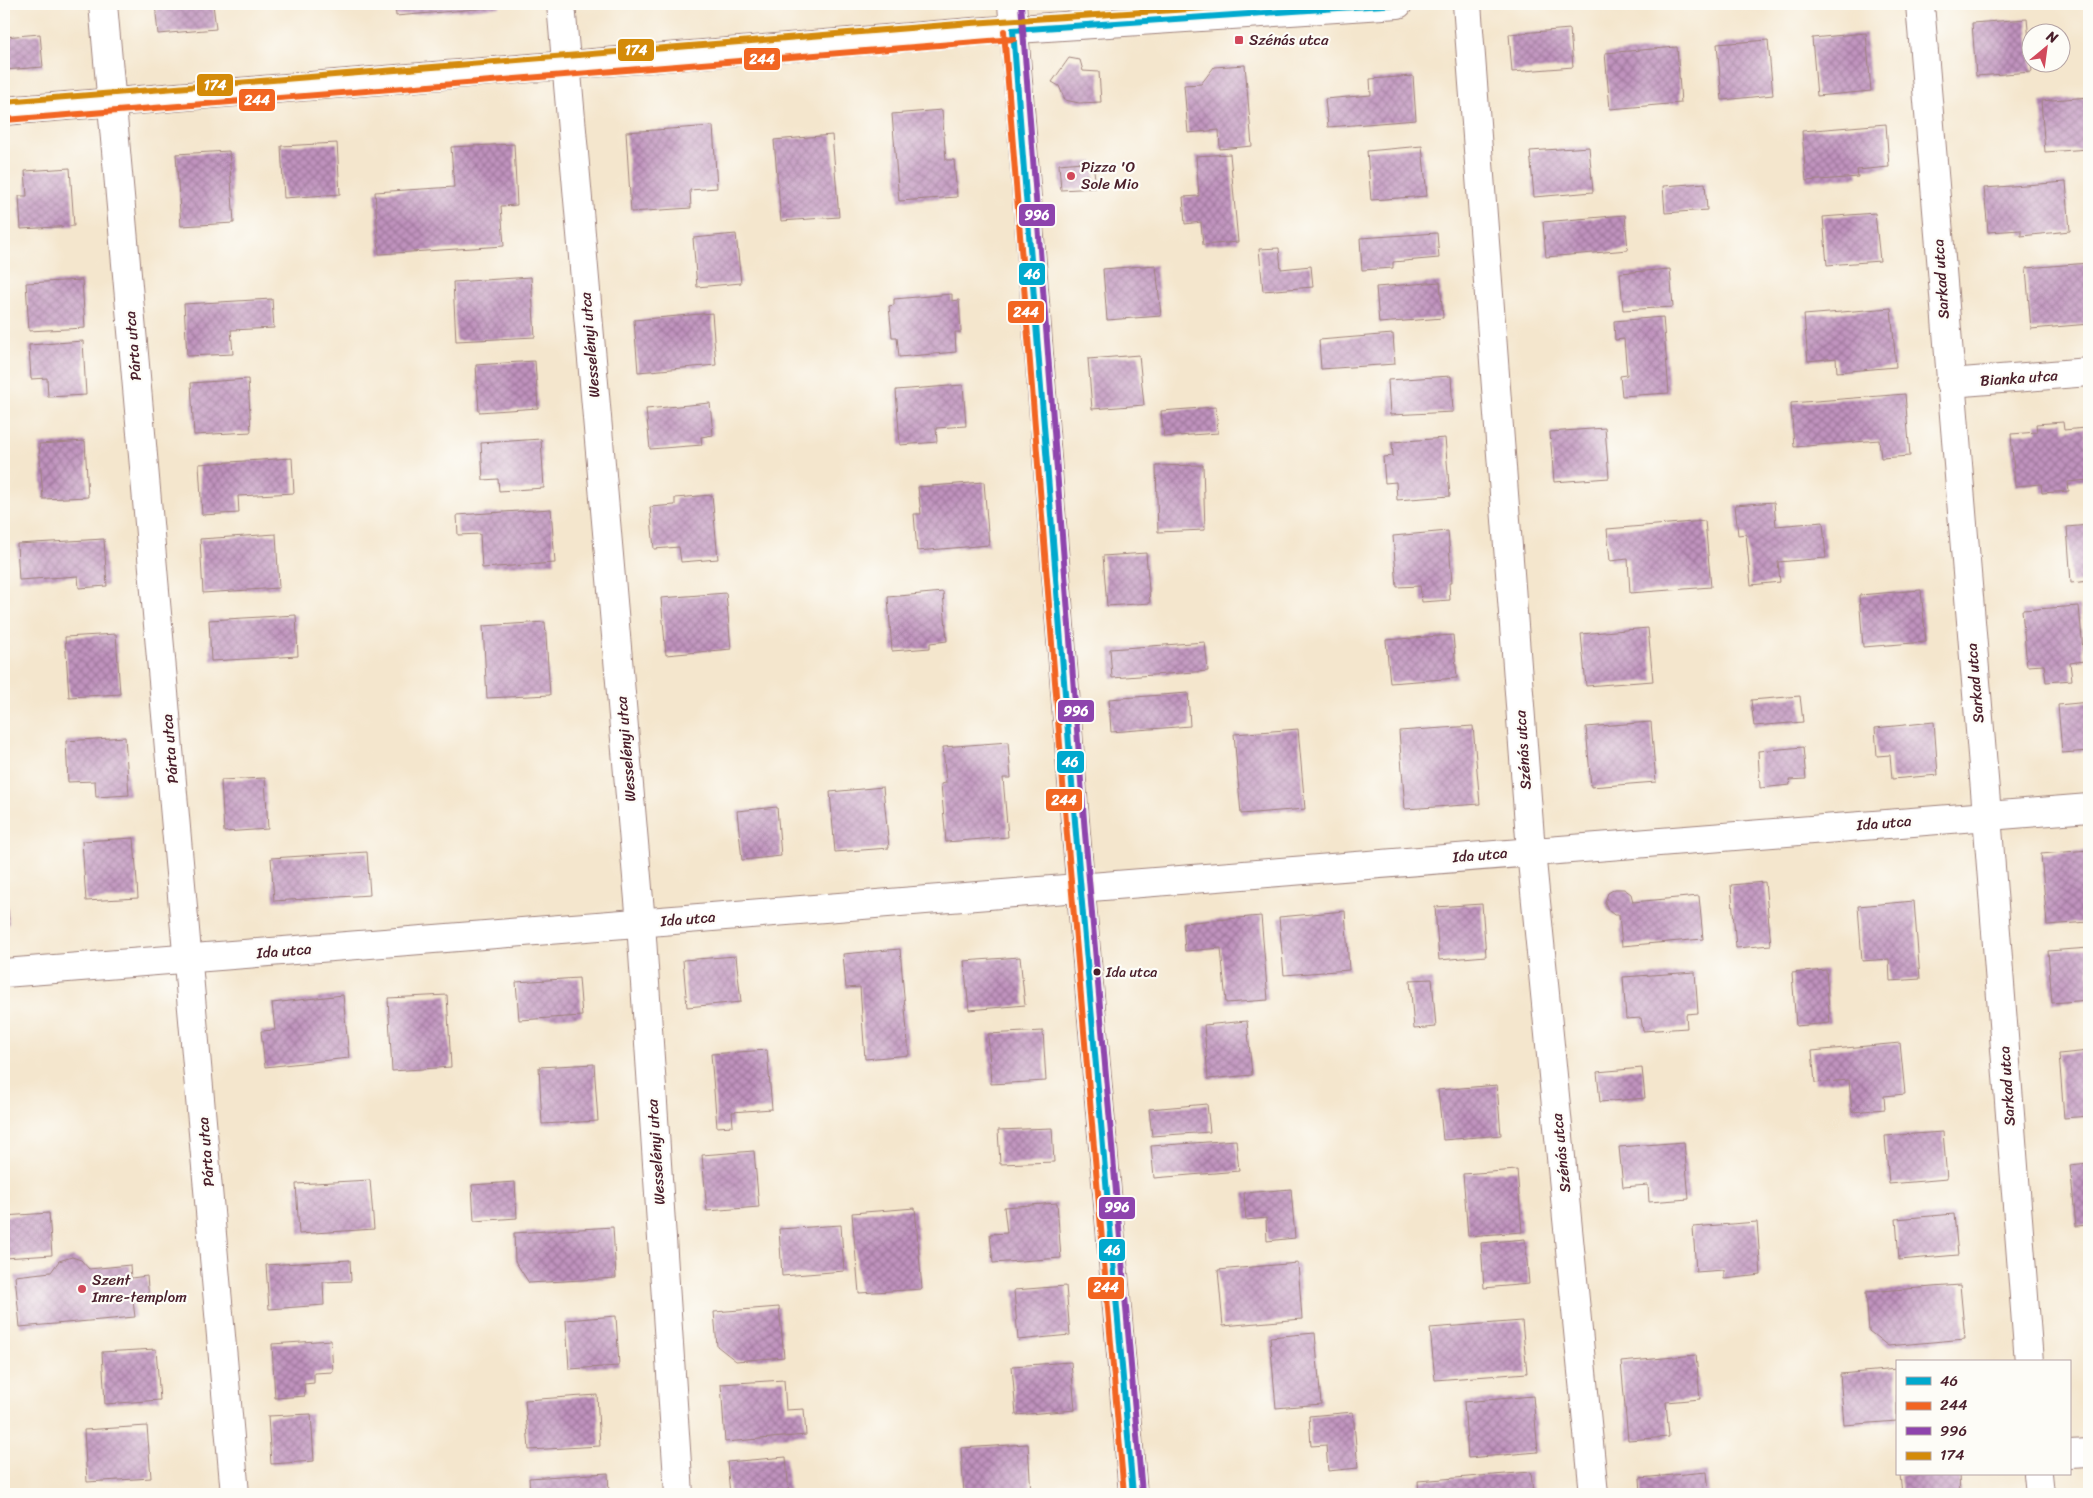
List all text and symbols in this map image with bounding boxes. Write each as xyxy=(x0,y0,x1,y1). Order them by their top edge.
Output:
north arrow xyxy=(2020,22,2070,72)
text: N xyxy=(2041,23,2063,50)
place label: Szénás utca xyxy=(1249,27,1329,53)
marker: Szénás utca xyxy=(1233,34,1245,46)
line badge: 174 xyxy=(617,38,655,62)
text: 174 xyxy=(625,38,648,63)
line badge: 244 xyxy=(743,47,781,71)
text: 244 xyxy=(748,47,775,72)
line badge: 174 xyxy=(196,73,234,97)
text: 174 xyxy=(204,73,227,98)
line badge: 244 xyxy=(238,88,276,112)
text: 244 xyxy=(243,88,270,113)
place label: Pizza 'O Sole Mio xyxy=(1081,154,1139,197)
marker: Pizza 'O Sole Mio xyxy=(1065,170,1077,182)
line badge: 996 xyxy=(1018,203,1056,227)
text: 996 xyxy=(1024,203,1050,228)
street label: Sarkad utca xyxy=(1925,238,1957,320)
line badge: 46 xyxy=(1018,262,1046,286)
text: 46 xyxy=(1023,262,1040,287)
street label: Wesselényi utca xyxy=(572,291,608,399)
line badge: 244 xyxy=(1007,300,1045,324)
text: 244 xyxy=(1012,300,1039,325)
street label: Párta utca xyxy=(117,310,149,382)
street label: Bianka utca xyxy=(1979,362,2059,394)
street label: Sarkad utca xyxy=(1959,642,1991,724)
street label: Wesselényi utca xyxy=(608,695,644,803)
line badge: 996 xyxy=(1057,699,1095,723)
text: 996 xyxy=(1063,699,1089,724)
street label: Szénás utca xyxy=(1507,709,1539,791)
street label: Párta utca xyxy=(154,713,186,785)
line badge: 46 xyxy=(1056,750,1085,774)
text: 46 xyxy=(1061,750,1078,775)
line badge: 244 xyxy=(1045,788,1083,812)
text: 244 xyxy=(1050,788,1077,813)
street label: Ida utca xyxy=(1855,808,1913,838)
street label: Ida utca xyxy=(1451,840,1509,870)
street label: Ida utca xyxy=(659,904,717,934)
street label: Ida utca xyxy=(255,936,313,966)
place label: Ida utca xyxy=(1105,960,1157,985)
marker: Ida utca xyxy=(1092,967,1102,977)
street label: Sarkad utca xyxy=(1991,1045,2023,1127)
street label: Wesselényi utca xyxy=(639,1098,673,1206)
street label: Szénás utca xyxy=(1544,1112,1578,1194)
street label: Párta utca xyxy=(190,1116,222,1188)
text: 996 xyxy=(1104,1195,1130,1220)
line badge: 996 xyxy=(1098,1196,1136,1220)
line badge: 46 xyxy=(1098,1238,1126,1262)
text: 46 xyxy=(1103,1238,1120,1263)
place label: Szent Imre-templom xyxy=(91,1267,187,1310)
text: 244 xyxy=(1092,1275,1119,1300)
line badge: 244 xyxy=(1087,1276,1125,1300)
marker: Szent Imre-templom xyxy=(76,1283,88,1295)
legend xyxy=(1896,1360,2070,1476)
text: 46 xyxy=(1940,1368,1958,1394)
text: 244 xyxy=(1940,1392,1967,1418)
text: 996 xyxy=(1940,1418,1967,1444)
text: 174 xyxy=(1940,1442,1964,1468)

